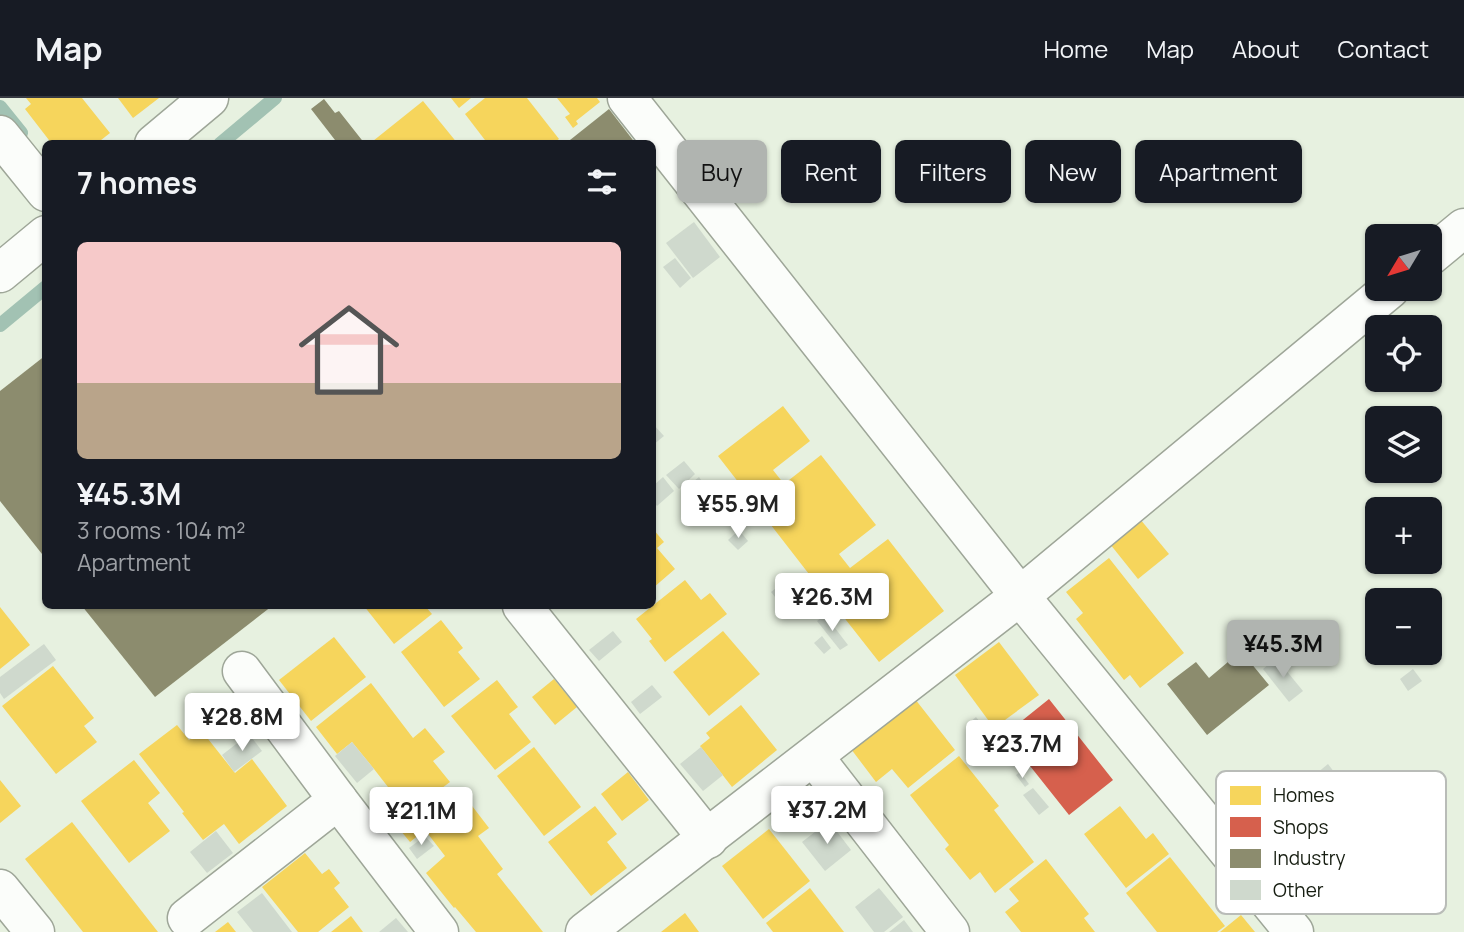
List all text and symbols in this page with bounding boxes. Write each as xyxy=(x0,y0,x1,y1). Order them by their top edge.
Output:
text: Map xyxy=(35,26,103,71)
text: Home xyxy=(1043,32,1108,65)
text: Map xyxy=(1146,32,1194,65)
text: About xyxy=(1232,32,1300,65)
text: Contact xyxy=(1338,32,1429,65)
chip: Buy xyxy=(677,140,767,203)
chip: Rent xyxy=(781,140,881,203)
chip: Filters xyxy=(895,140,1011,203)
chip: New xyxy=(1025,140,1121,203)
chip: Apartment xyxy=(1135,140,1302,203)
text: 7 homes xyxy=(77,162,197,203)
icon: filters xyxy=(583,163,621,201)
north arrow xyxy=(1365,224,1442,301)
map controls xyxy=(1365,224,1442,665)
icon: home xyxy=(286,287,412,413)
button: locate xyxy=(1365,315,1442,392)
button: layers xyxy=(1365,406,1442,483)
text: ¥45.3M xyxy=(77,473,181,514)
pin: ¥55.9M xyxy=(681,480,795,540)
text: ¥55.9M xyxy=(697,487,779,519)
button: + xyxy=(1365,497,1442,574)
text: 3 rooms · 104 m² xyxy=(77,514,245,546)
text: Apartment xyxy=(77,546,191,578)
pin: ¥26.3M xyxy=(775,574,889,633)
text: ¥26.3M xyxy=(791,580,873,612)
button: − xyxy=(1365,588,1442,665)
pin: ¥45.3M xyxy=(1226,620,1340,680)
text: ¥45.3M xyxy=(1243,627,1323,659)
pin: ¥28.8M xyxy=(185,694,299,753)
text: ¥28.8M xyxy=(201,700,283,732)
pin: ¥23.7M xyxy=(965,720,1079,780)
text: ¥23.7M xyxy=(982,727,1062,759)
legend xyxy=(1216,771,1446,914)
text: Homes xyxy=(1273,782,1334,808)
pin: ¥37.2M xyxy=(770,786,884,846)
pin: ¥21.1M xyxy=(364,788,478,847)
text: ¥37.2M xyxy=(787,793,867,825)
text: ¥21.1M xyxy=(386,794,456,826)
text: Shops xyxy=(1273,814,1328,840)
text: Industry xyxy=(1273,845,1346,871)
text: Other xyxy=(1273,877,1324,903)

